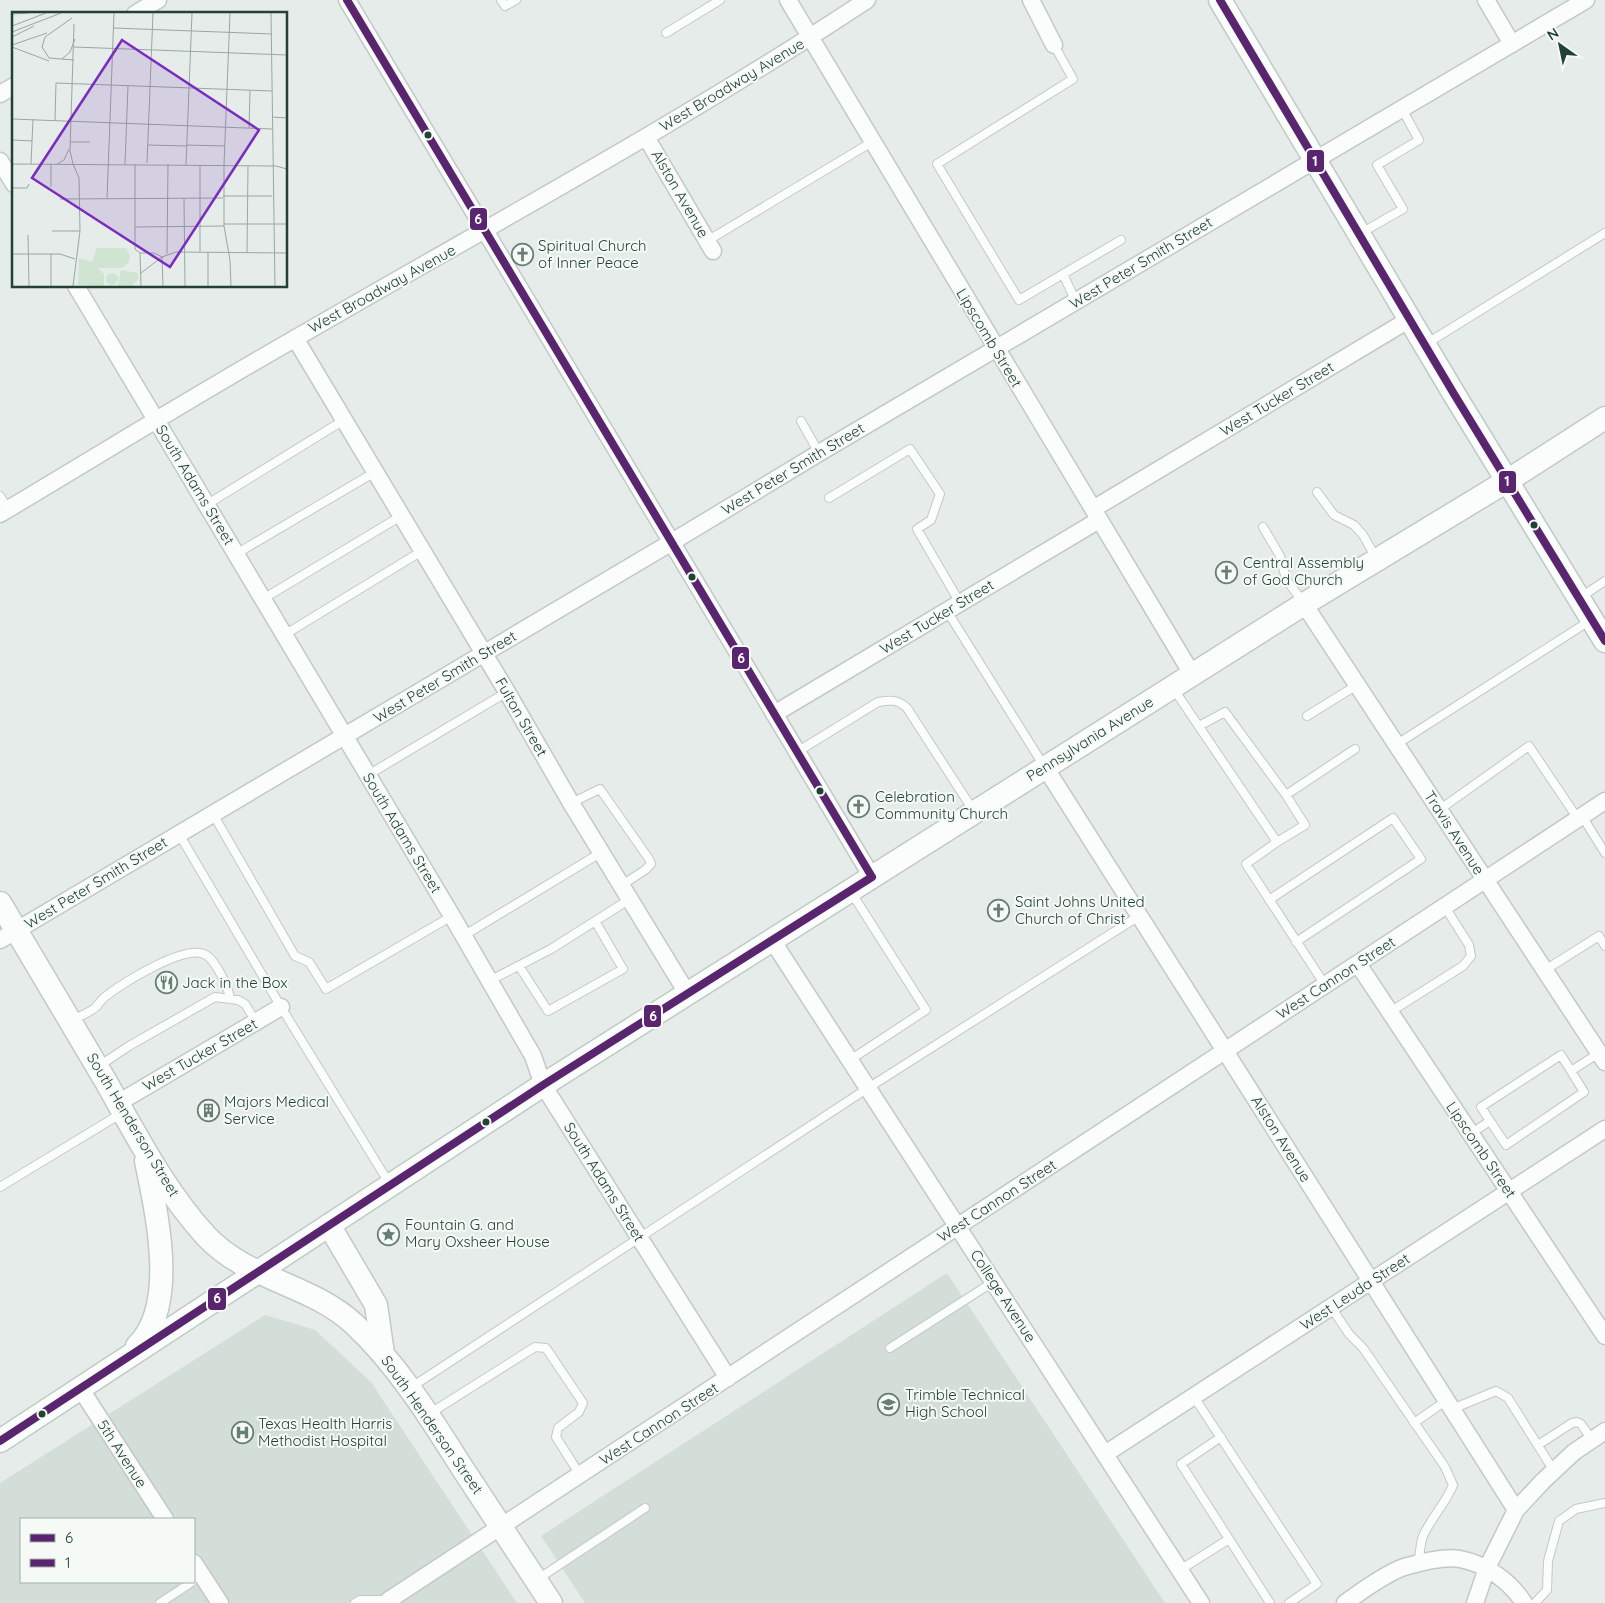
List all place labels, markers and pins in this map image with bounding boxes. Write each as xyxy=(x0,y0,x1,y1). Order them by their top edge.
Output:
unlabelled marker xyxy=(423,130,433,140)
place label: Spiritual Church of Inner Peace xyxy=(538,236,647,272)
church icon: Spiritual Church of Inner Peace xyxy=(510,243,534,267)
unlabelled marker xyxy=(1529,520,1539,530)
place label: Central Assembly of God Church xyxy=(1243,553,1364,589)
church icon: Central Assembly of God Church xyxy=(1215,560,1239,584)
unlabelled marker xyxy=(687,572,697,582)
unlabelled marker xyxy=(815,786,825,796)
place label: Celebration Community Church xyxy=(875,787,1008,823)
church icon: Celebration Community Church xyxy=(847,794,871,818)
place label: Saint Johns United Church of Christ xyxy=(1015,892,1145,928)
church icon: Saint Johns United Church of Christ xyxy=(987,899,1011,923)
restaurant icon: Jack in the Box xyxy=(154,971,178,995)
place label: Jack in the Box xyxy=(182,973,288,992)
place label: Majors Medical Service xyxy=(224,1092,329,1128)
building icon: Majors Medical Service xyxy=(196,1099,220,1123)
unlabelled marker xyxy=(481,1117,491,1127)
place label: Fountain G. and Mary Oxsheer House xyxy=(405,1215,550,1251)
place icon: Fountain G. and Mary Oxsheer House xyxy=(377,1222,401,1246)
place label: Trimble Technical High School xyxy=(905,1385,1025,1421)
school or university icon: Trimble Technical High School xyxy=(877,1392,901,1416)
unlabelled marker xyxy=(37,1409,47,1419)
place label: Texas Health Harris Methodist Hospital xyxy=(258,1414,392,1450)
hospital icon: Texas Health Harris Methodist Hospital xyxy=(230,1421,254,1445)

